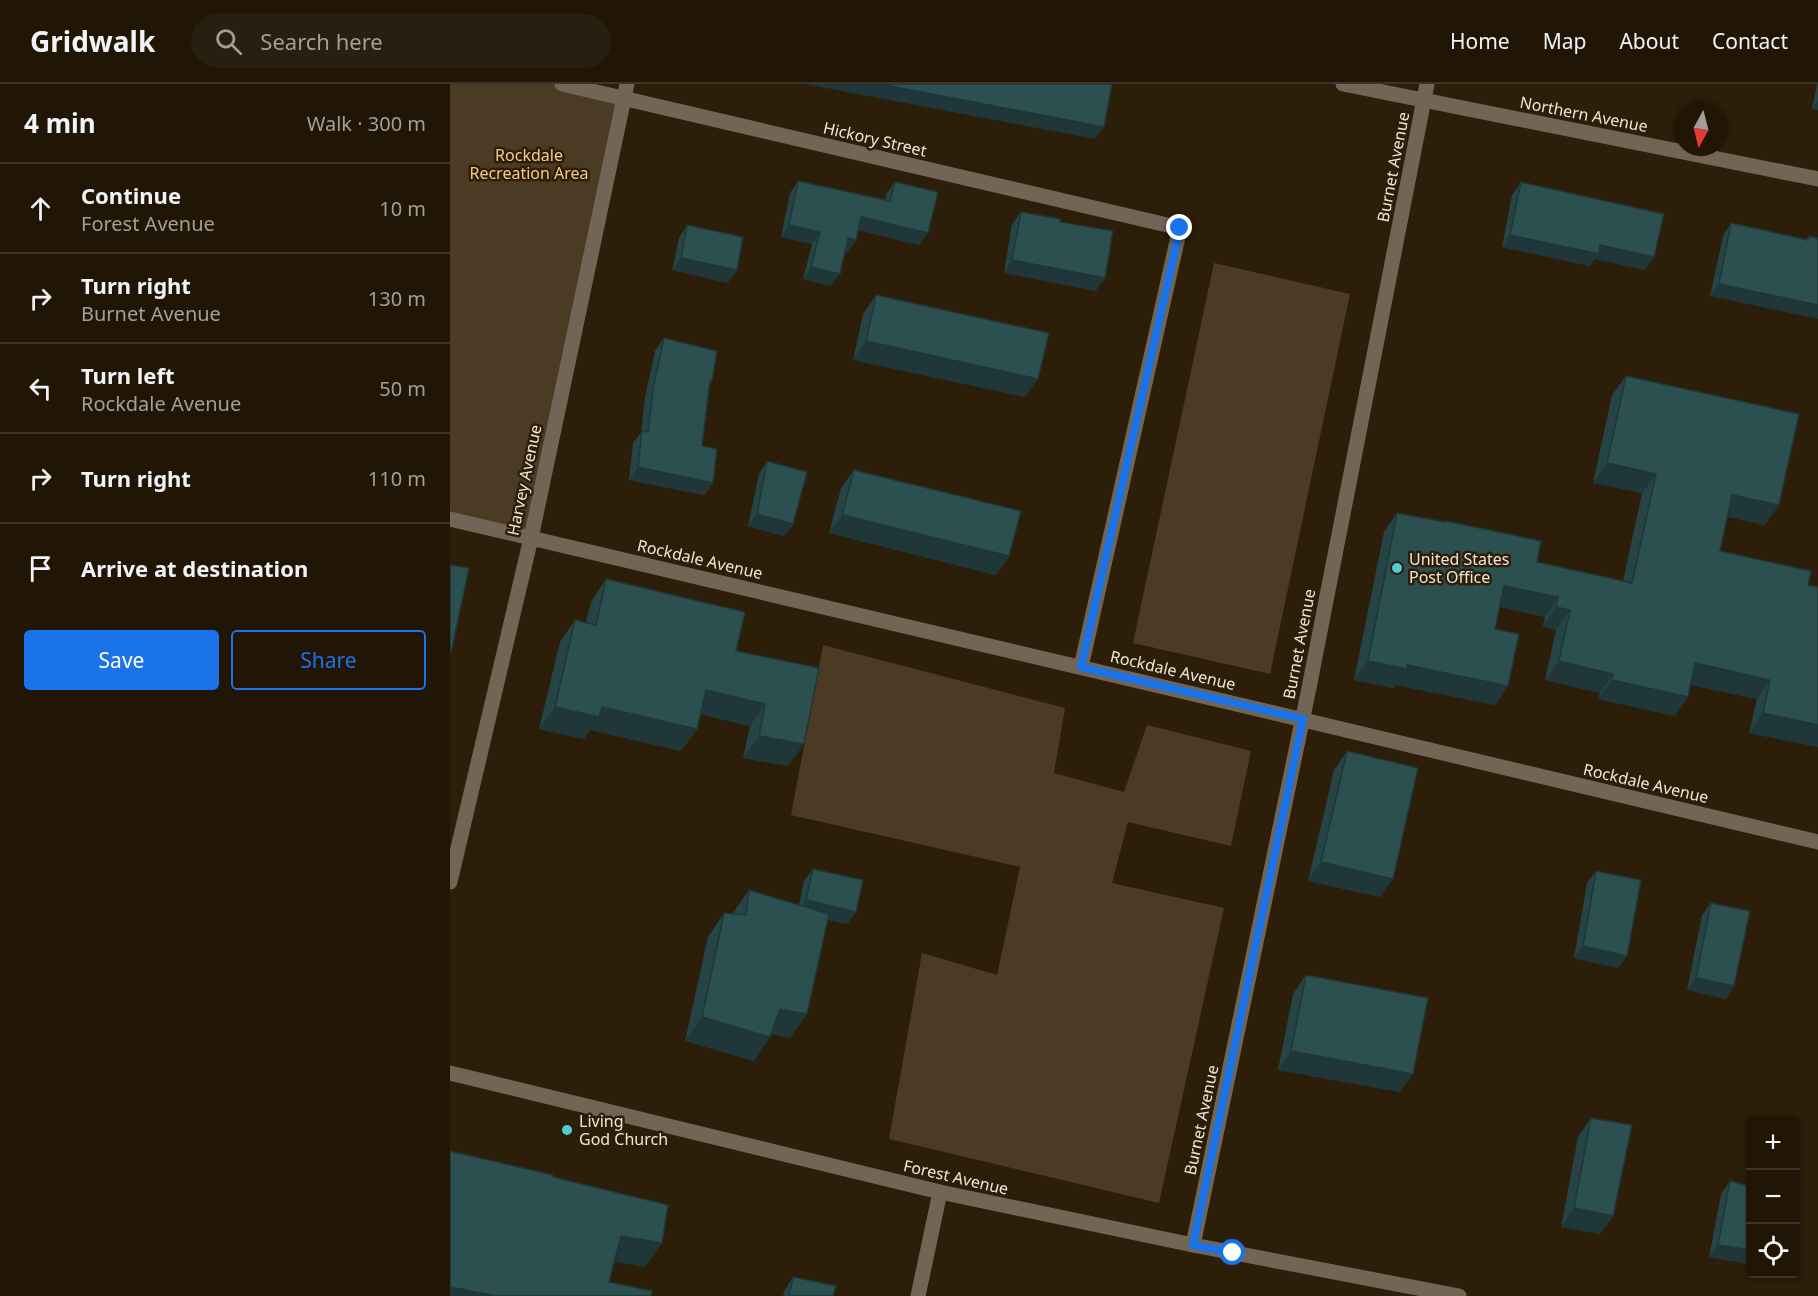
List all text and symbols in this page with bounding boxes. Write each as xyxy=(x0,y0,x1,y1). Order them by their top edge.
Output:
search box xyxy=(191,14,611,68)
text: Gridwalk xyxy=(30,22,155,60)
icon: search xyxy=(212,25,245,58)
text: Search here xyxy=(260,26,383,56)
text: Home xyxy=(1450,27,1510,55)
text: Map xyxy=(1543,27,1586,55)
text: About xyxy=(1619,27,1679,55)
text: Contact xyxy=(1712,27,1788,55)
street label: Northern Avenue xyxy=(1518,91,1650,137)
north arrow xyxy=(1674,102,1728,156)
text: 4 min xyxy=(24,105,96,141)
text: Walk · 300 m xyxy=(307,110,426,137)
street label: Burnet Avenue xyxy=(1372,110,1414,224)
street label: Hickory Street xyxy=(821,116,929,162)
park label: Rockdale Recreation Area xyxy=(469,144,589,184)
text: Continue xyxy=(81,180,181,210)
icon: ahead xyxy=(24,192,57,225)
text: 10 m xyxy=(379,195,426,222)
text: Forest Avenue xyxy=(81,210,215,237)
route end xyxy=(1166,214,1192,240)
text: Turn right xyxy=(81,270,191,300)
icon: right xyxy=(24,282,57,315)
text: 130 m xyxy=(368,285,426,312)
text: Burnet Avenue xyxy=(81,300,221,327)
text: Turn left xyxy=(81,360,175,390)
icon: left xyxy=(24,372,57,405)
text: 50 m xyxy=(379,375,426,402)
text: Rockdale Avenue xyxy=(81,390,241,417)
street label: Harvey Avenue xyxy=(502,423,546,537)
icon: right xyxy=(24,462,57,495)
text: Turn right xyxy=(81,463,191,493)
text: 110 m xyxy=(368,465,426,492)
street label: Rockdale Avenue xyxy=(635,534,765,584)
place label: United States Post Office xyxy=(1409,548,1510,588)
icon: arrive xyxy=(24,552,57,585)
text: Arrive at destination xyxy=(81,553,308,583)
marker: United States Post Office xyxy=(1390,561,1404,575)
street label: Burnet Avenue xyxy=(1278,587,1320,701)
button: Save xyxy=(24,630,219,690)
button: Share xyxy=(231,630,426,690)
street label: Rockdale Avenue xyxy=(1108,645,1238,695)
street label: Rockdale Avenue xyxy=(1581,758,1711,808)
street label: Burnet Avenue xyxy=(1179,1063,1223,1177)
place label: Living God Church xyxy=(579,1110,668,1150)
map controls xyxy=(1746,1116,1800,1278)
button: + xyxy=(1746,1116,1800,1170)
marker: Living God Church xyxy=(560,1123,574,1137)
street label: Forest Avenue xyxy=(901,1154,1011,1200)
button: − xyxy=(1746,1170,1800,1224)
button: locate xyxy=(1746,1224,1800,1278)
route start xyxy=(1219,1239,1245,1265)

